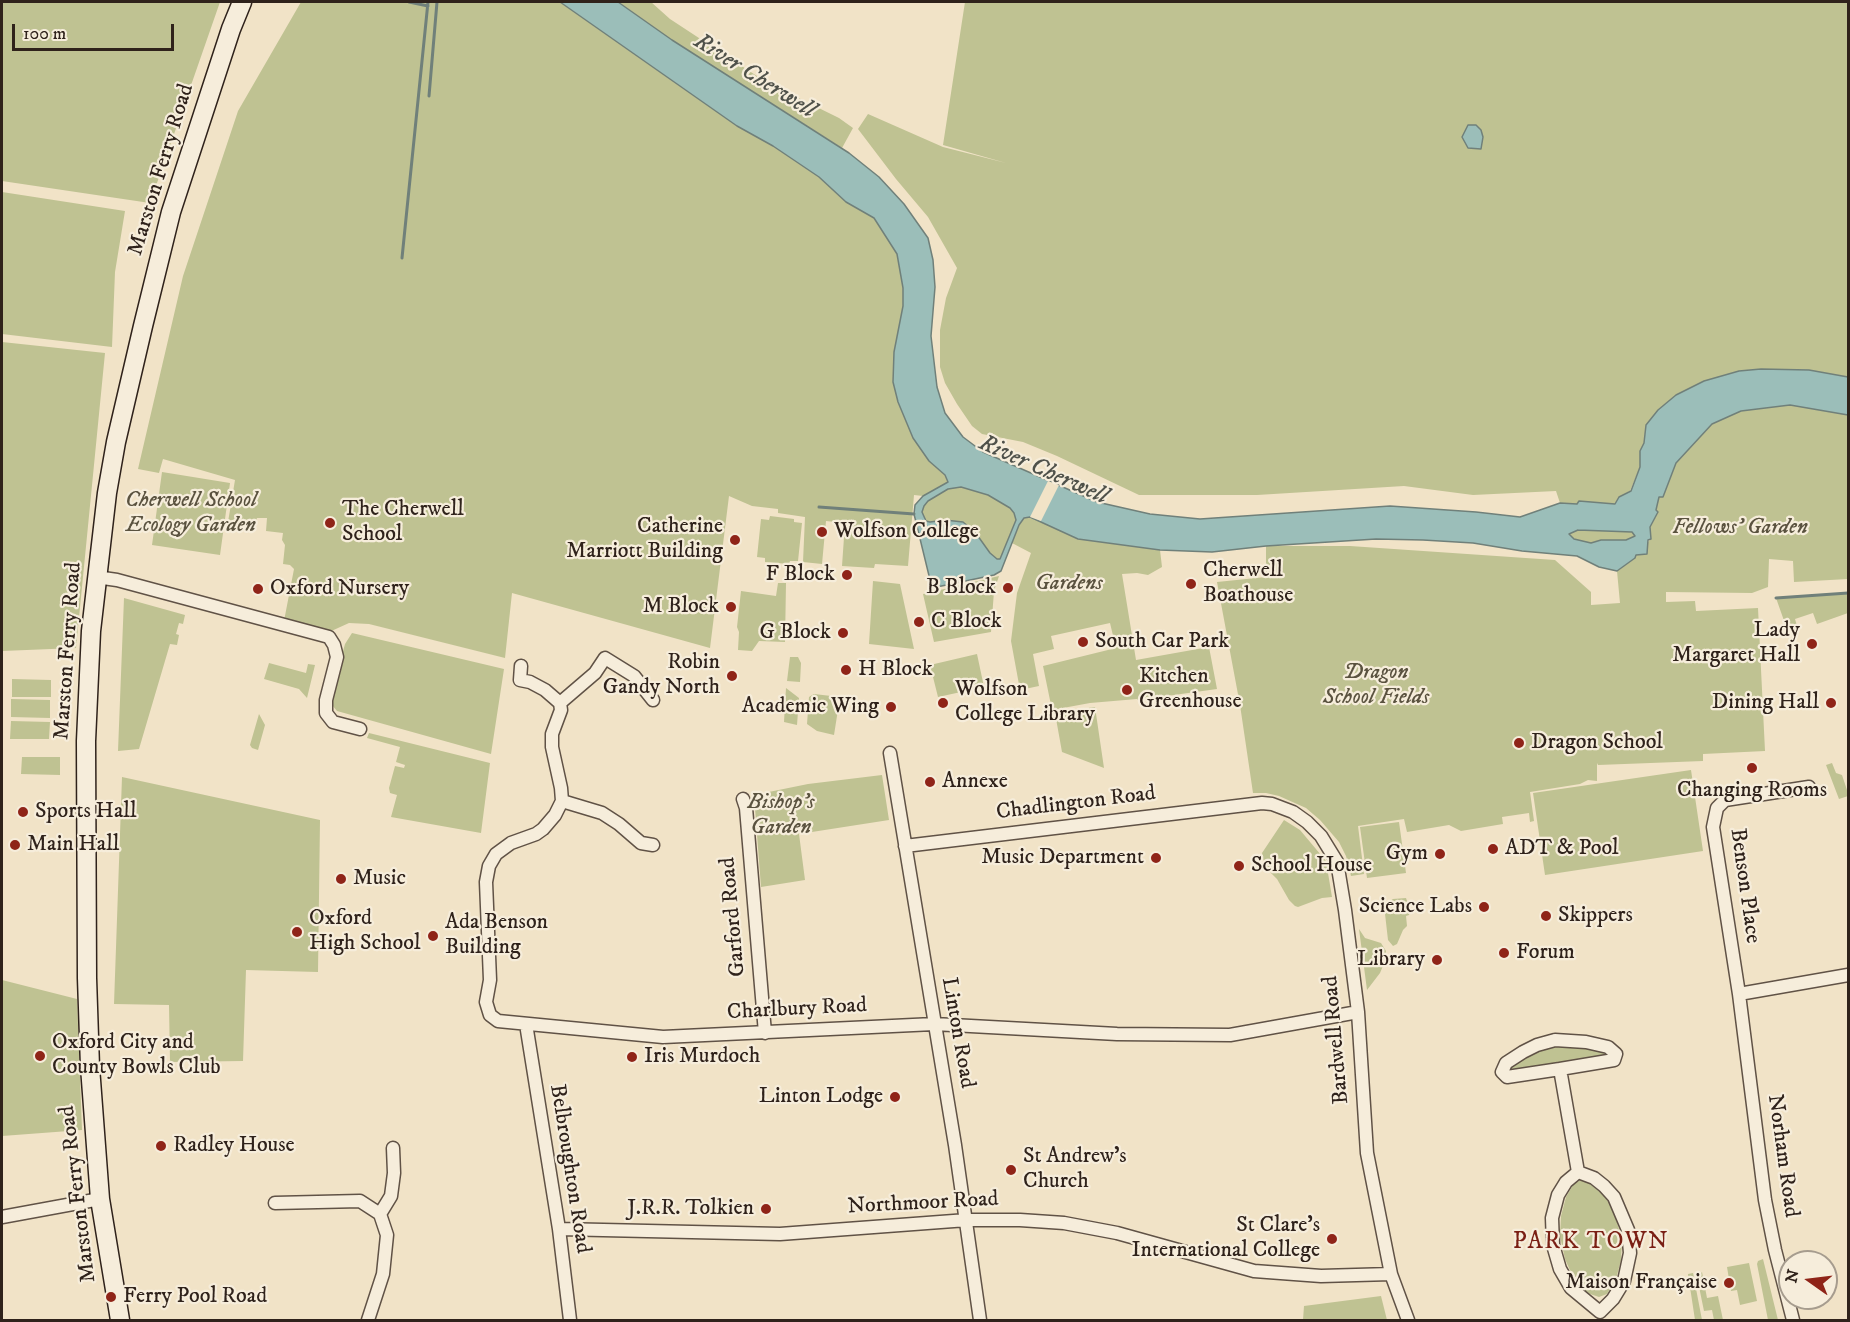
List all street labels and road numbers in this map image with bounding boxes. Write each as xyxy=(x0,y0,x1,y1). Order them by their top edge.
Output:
street label: Marston Ferry Road xyxy=(123,81,201,259)
street label: Marston Ferry Road xyxy=(50,561,88,741)
street label: Chadlington Road xyxy=(995,781,1157,827)
street label: Benson Place xyxy=(1723,827,1765,945)
street label: Garford Road xyxy=(716,856,752,978)
street label: Linton Road xyxy=(934,975,980,1091)
street label: Bardwell Road xyxy=(1318,975,1356,1105)
street label: Charlbury Road xyxy=(726,993,868,1027)
street label: Belbroughton Road xyxy=(543,1082,595,1256)
street label: Norham Road xyxy=(1760,1093,1804,1219)
street label: Marston Ferry Road xyxy=(55,1104,103,1284)
street label: Northmoor Road xyxy=(847,1187,999,1221)

